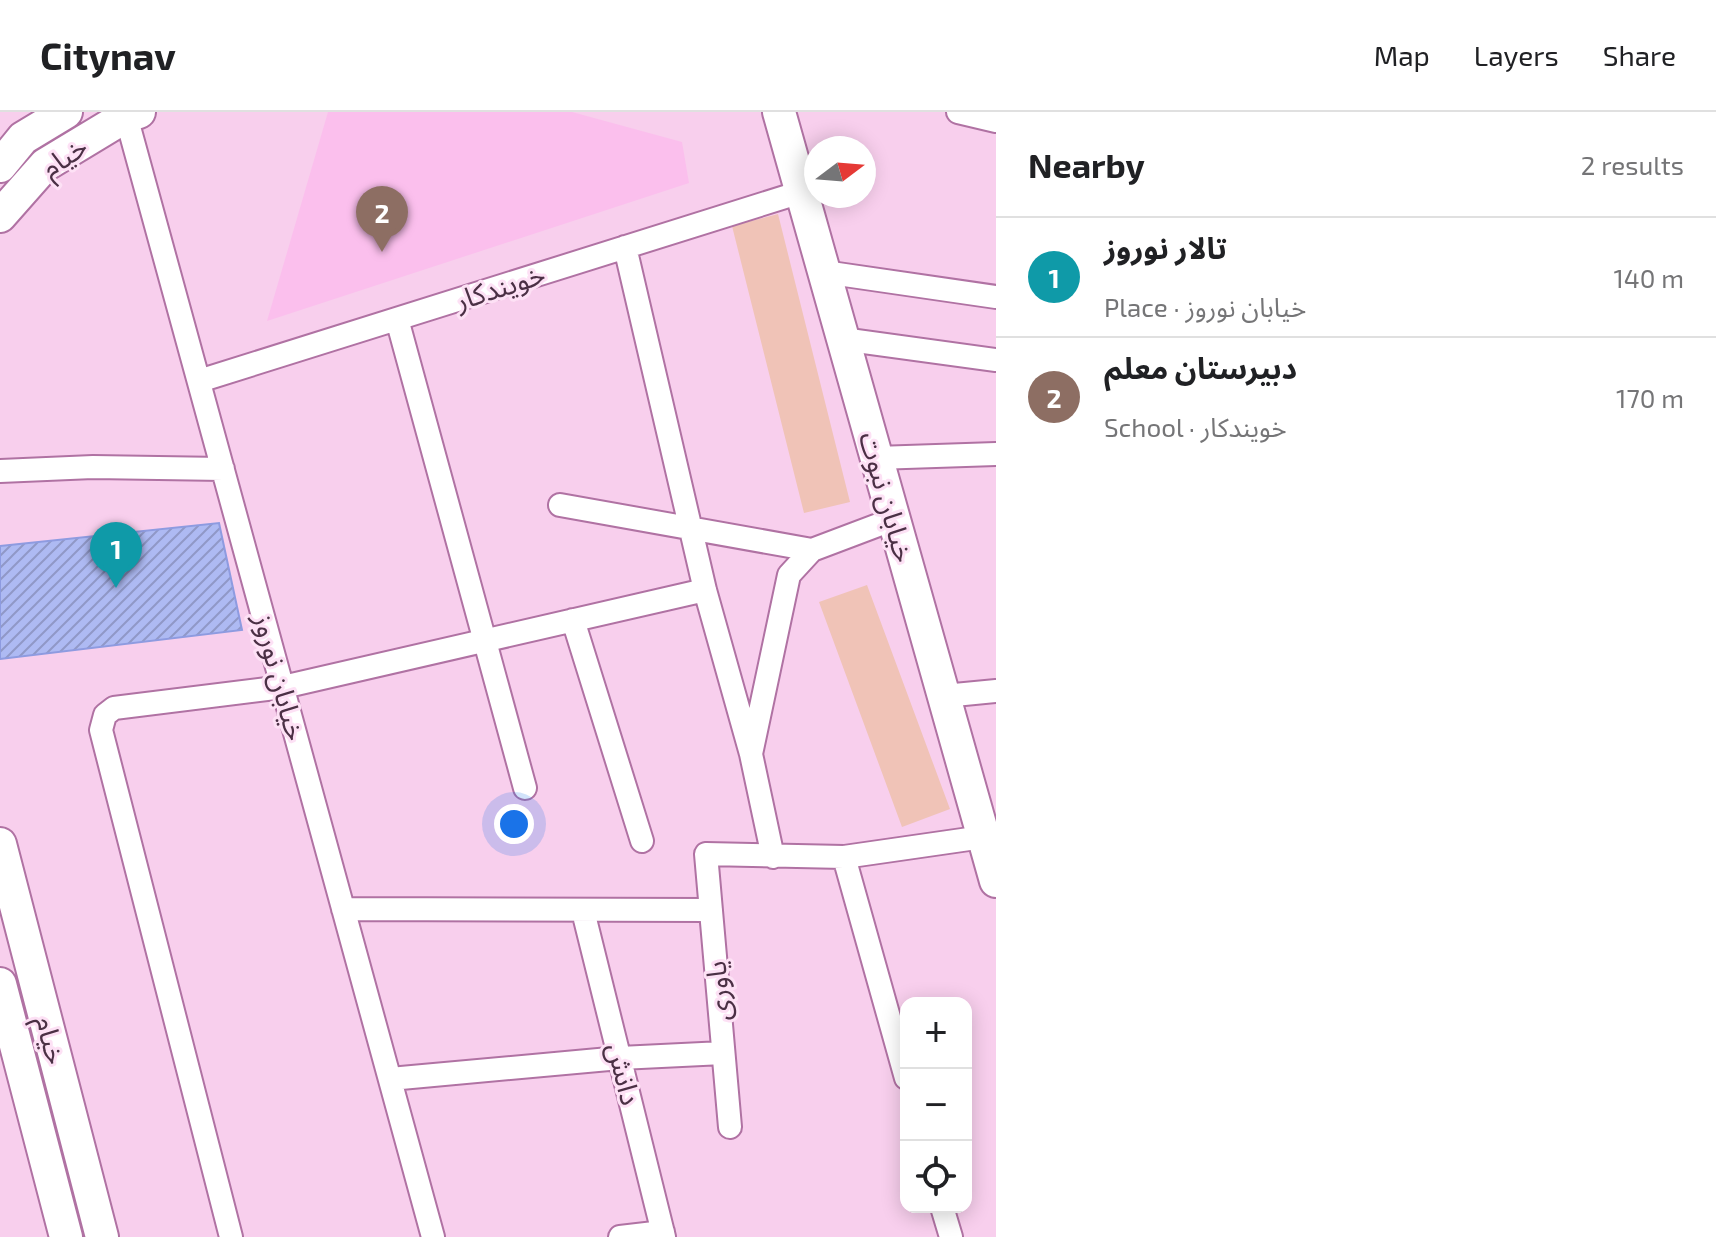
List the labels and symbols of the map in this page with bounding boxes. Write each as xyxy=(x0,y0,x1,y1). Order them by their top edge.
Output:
street label: خیام xyxy=(34,128,96,188)
north arrow xyxy=(804,136,876,208)
pin: 2 xyxy=(356,186,408,252)
street label: خویندکار xyxy=(449,256,549,318)
street label: خیابان نبوت xyxy=(852,427,923,566)
pin: 1 xyxy=(90,522,142,588)
street label: خیابان نوروز xyxy=(246,609,314,744)
your location xyxy=(494,804,534,844)
street label: یاوری xyxy=(697,959,738,1023)
street label: خیام xyxy=(24,1012,75,1069)
street label: دانش xyxy=(600,1039,649,1109)

